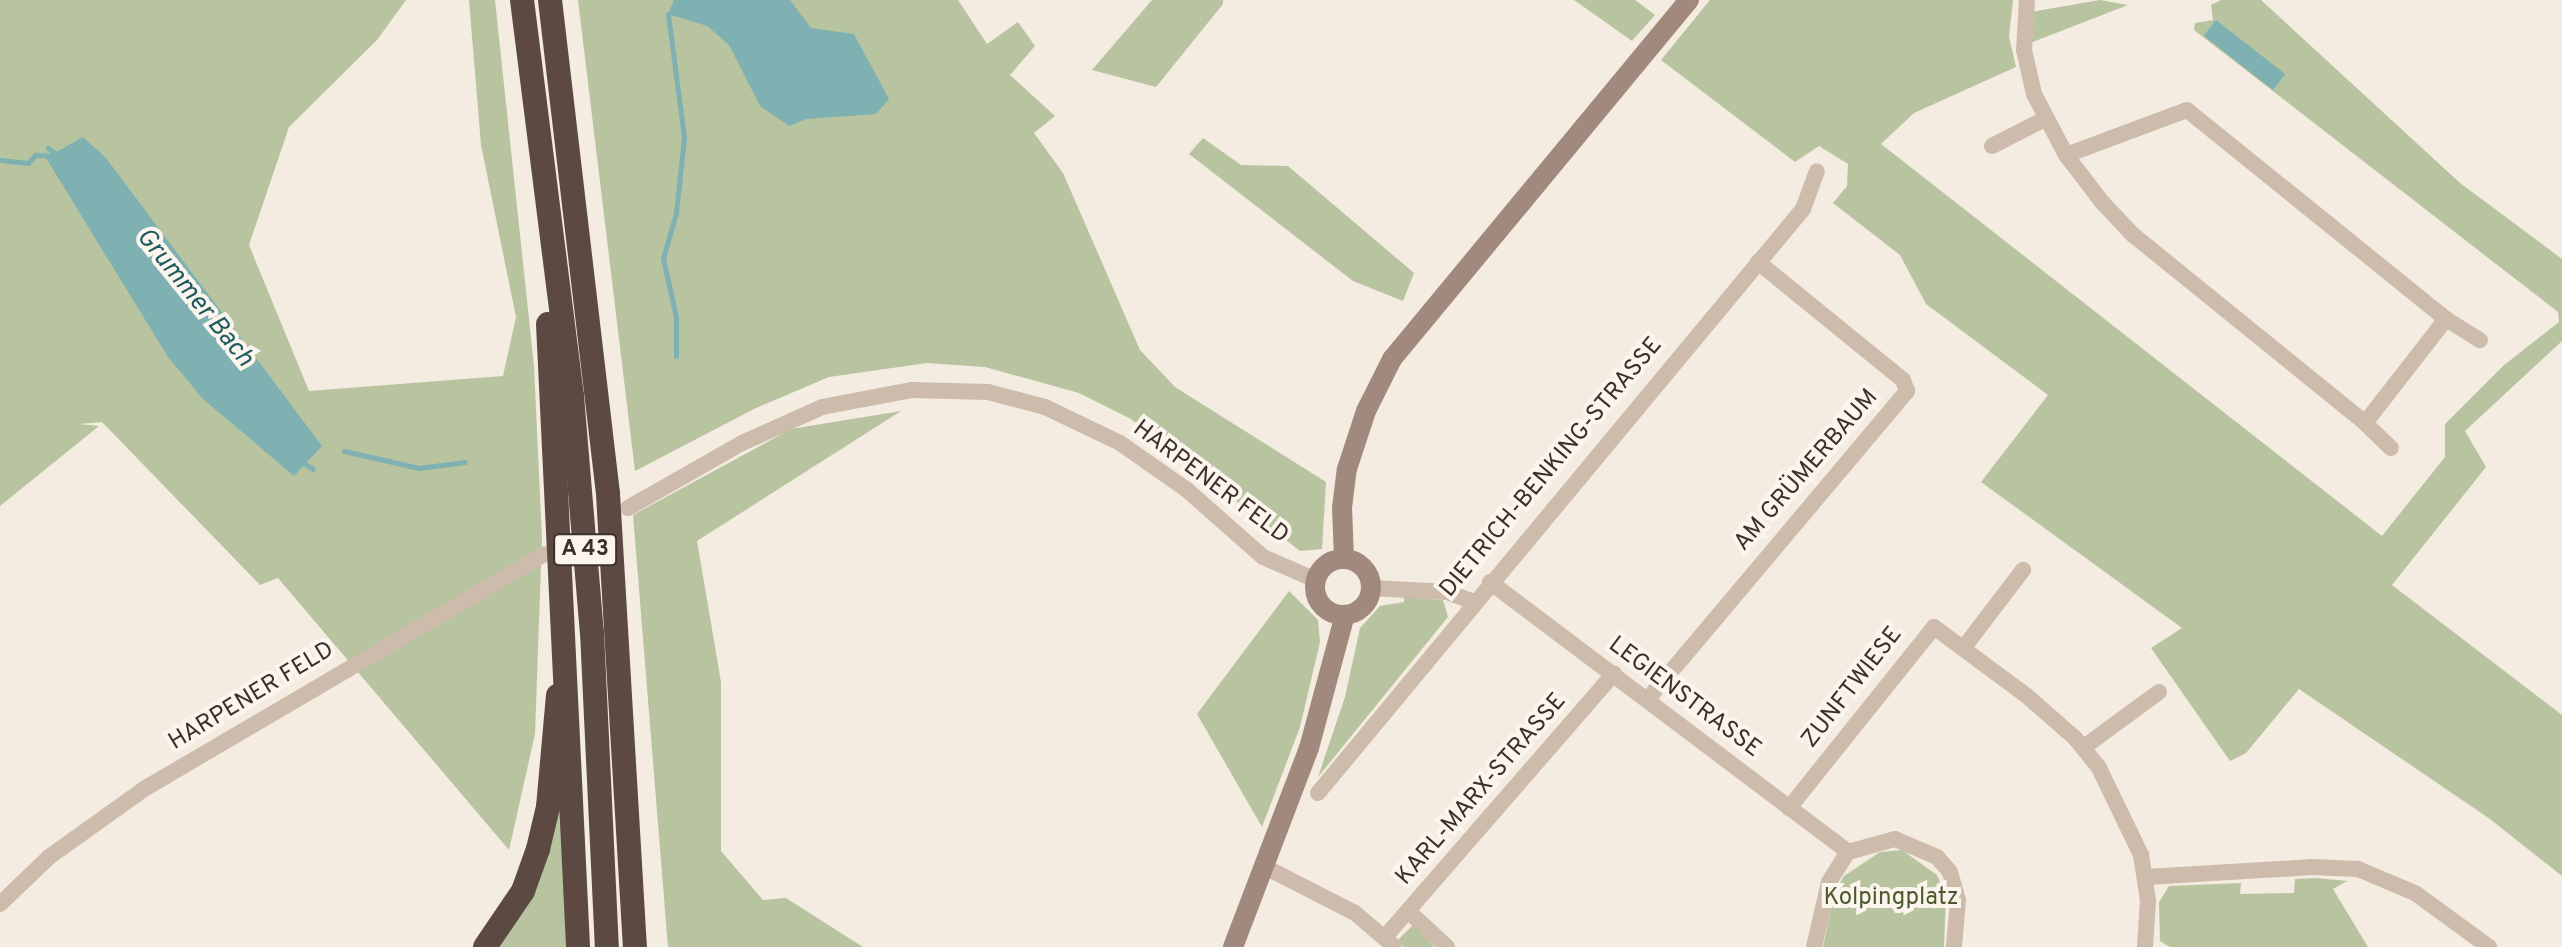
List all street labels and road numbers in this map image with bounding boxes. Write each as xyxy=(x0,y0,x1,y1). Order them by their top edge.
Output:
street label: DIETRICH-BENKING-STRASSE xyxy=(1435,332,1669,604)
street label: AM GRÜMERBAUM xyxy=(1729,384,1885,558)
street label: HARPENER FELD xyxy=(1126,415,1294,551)
road number: A 43 xyxy=(551,532,619,568)
street label: ZUNFTWIESE xyxy=(1797,622,1909,754)
street label: LEGIENSTRASSE xyxy=(1602,631,1766,765)
street label: HARPENER FELD xyxy=(164,636,340,758)
street label: KARL-MARX-STRASSE xyxy=(1391,688,1573,892)

